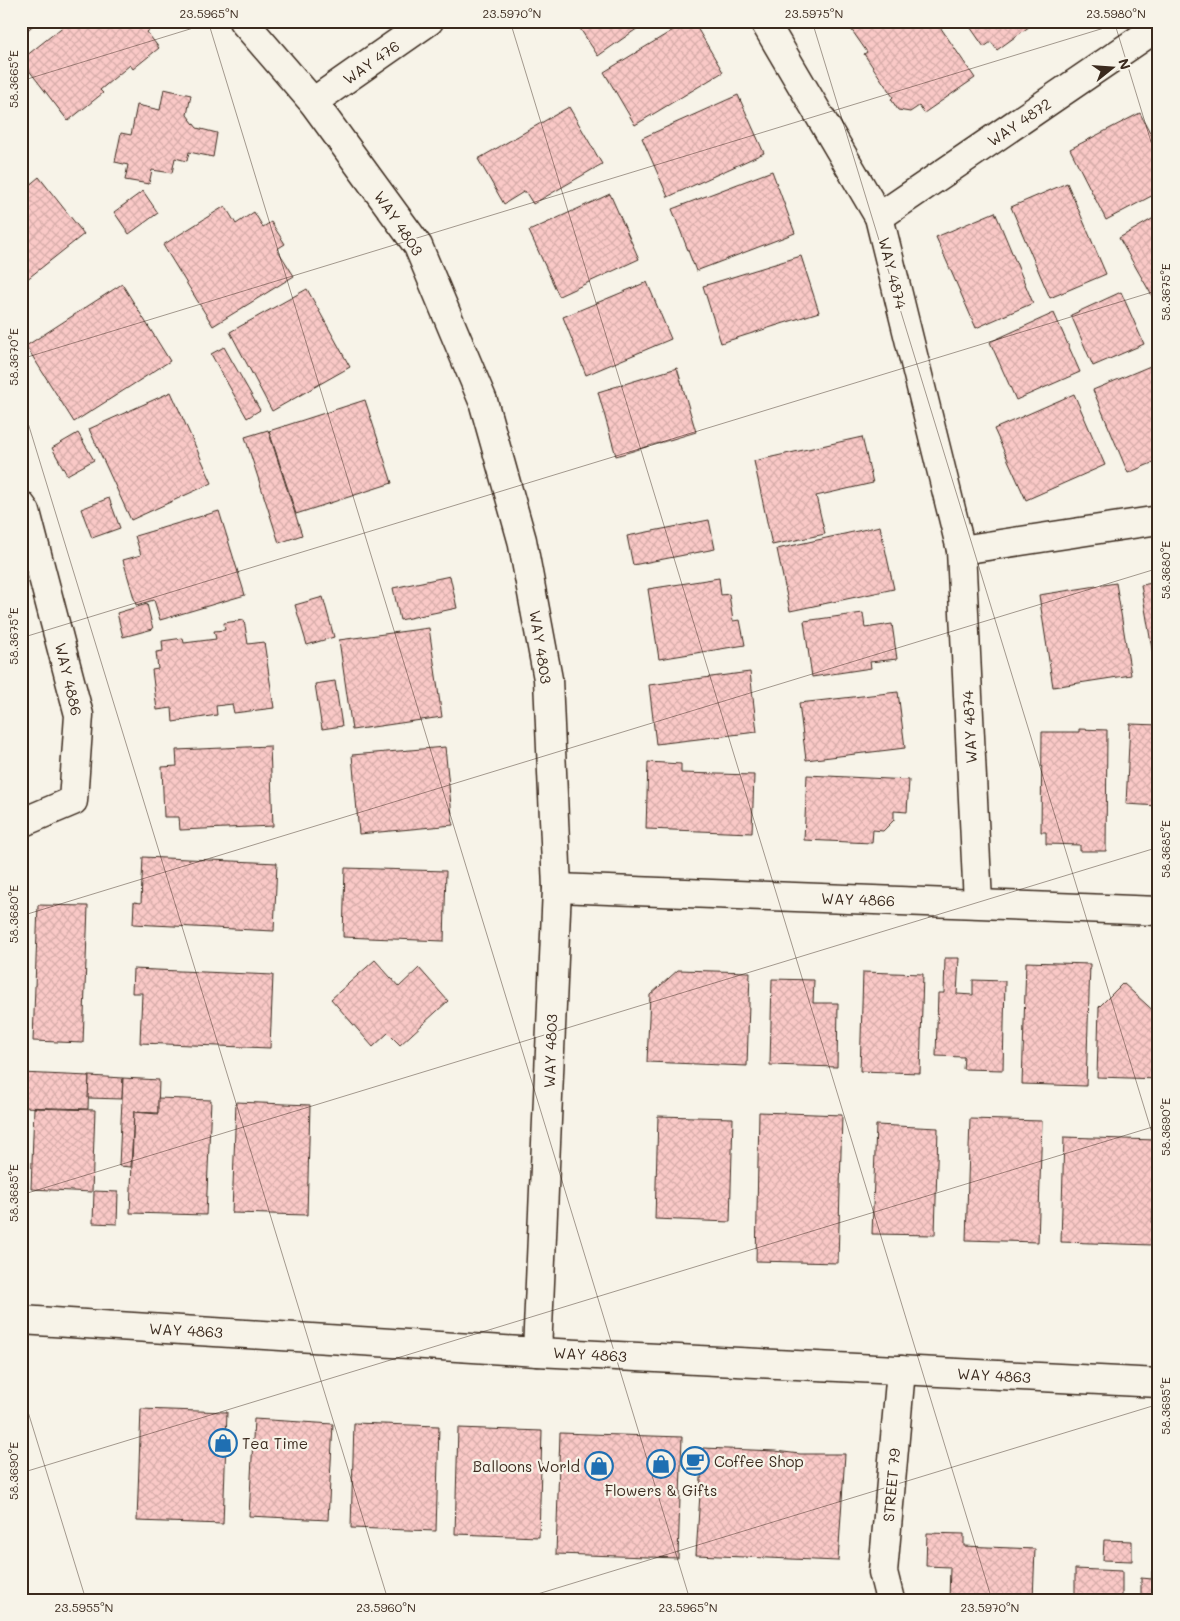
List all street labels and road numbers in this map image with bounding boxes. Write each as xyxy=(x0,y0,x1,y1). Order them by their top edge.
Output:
street label: WAY 476 xyxy=(339,35,403,89)
street label: WAY 4872 xyxy=(983,93,1055,151)
street label: WAY 4803 xyxy=(370,187,428,259)
street label: WAY 4874 xyxy=(874,235,912,311)
street label: WAY 4803 xyxy=(525,609,557,685)
street label: WAY 4886 xyxy=(51,641,87,717)
street label: WAY 4874 xyxy=(957,690,981,764)
street label: WAY 4866 xyxy=(821,888,895,910)
street label: WAY 4803 xyxy=(539,1013,561,1088)
street label: WAY 4863 xyxy=(149,1318,224,1342)
street label: WAY 4863 xyxy=(553,1342,628,1366)
street label: WAY 4863 xyxy=(957,1363,1032,1387)
street label: STREET 79 xyxy=(878,1447,904,1523)

